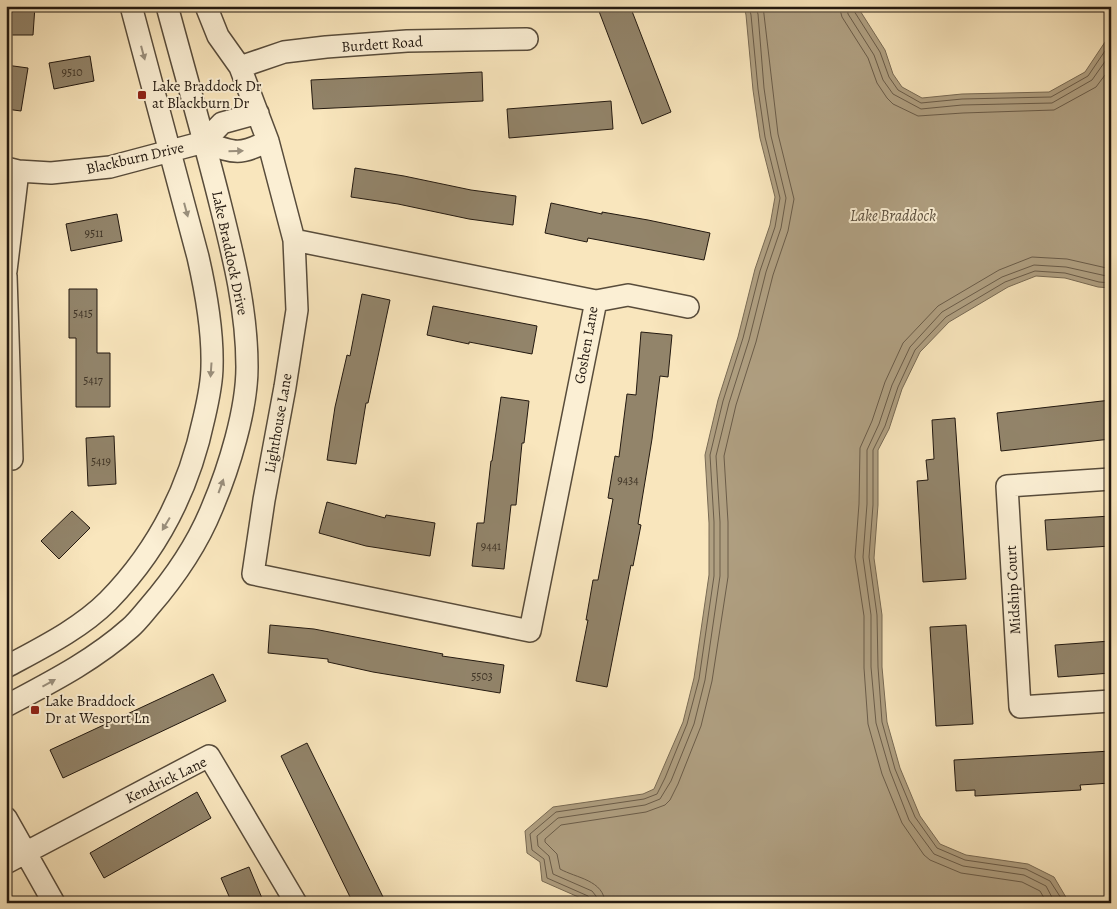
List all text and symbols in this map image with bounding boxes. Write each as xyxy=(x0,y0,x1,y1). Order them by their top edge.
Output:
street label: Burdett Road xyxy=(341,31,424,57)
one-way arrow xyxy=(140,46,148,61)
house number: 9510 xyxy=(61,64,83,80)
place label: Lake Braddock Dr at Blackburn Dr xyxy=(152,76,262,113)
marker: Lake Braddock Dr at Blackburn Dr xyxy=(136,89,148,101)
street label: Blackburn Drive xyxy=(84,137,186,179)
one-way arrow xyxy=(229,146,245,154)
street label: Lake Braddock Drive xyxy=(207,189,253,317)
one-way arrow xyxy=(182,203,190,218)
water label: Lake Braddock xyxy=(850,205,936,227)
house number: 9511 xyxy=(85,225,103,241)
street label: Goshen Lane xyxy=(569,304,603,385)
house number: 5415 xyxy=(73,305,93,321)
one-way arrow xyxy=(207,362,215,378)
street label: Lighthouse Lane xyxy=(259,371,297,475)
house number: 5417 xyxy=(83,372,104,388)
house number: 5419 xyxy=(91,453,111,469)
house number: 9434 xyxy=(617,472,639,488)
one-way arrow xyxy=(218,479,225,494)
one-way arrow xyxy=(161,518,170,531)
house number: 9441 xyxy=(481,538,501,554)
street label: Midship Court xyxy=(1001,545,1025,635)
house number: 5503 xyxy=(471,668,493,684)
one-way arrow xyxy=(42,678,56,687)
place label: Lake Braddock Dr at Wesport Ln xyxy=(45,691,150,728)
marker: Lake Braddock Dr at Wesport Ln xyxy=(29,704,41,716)
street label: Kendrick Lane xyxy=(122,752,210,808)

